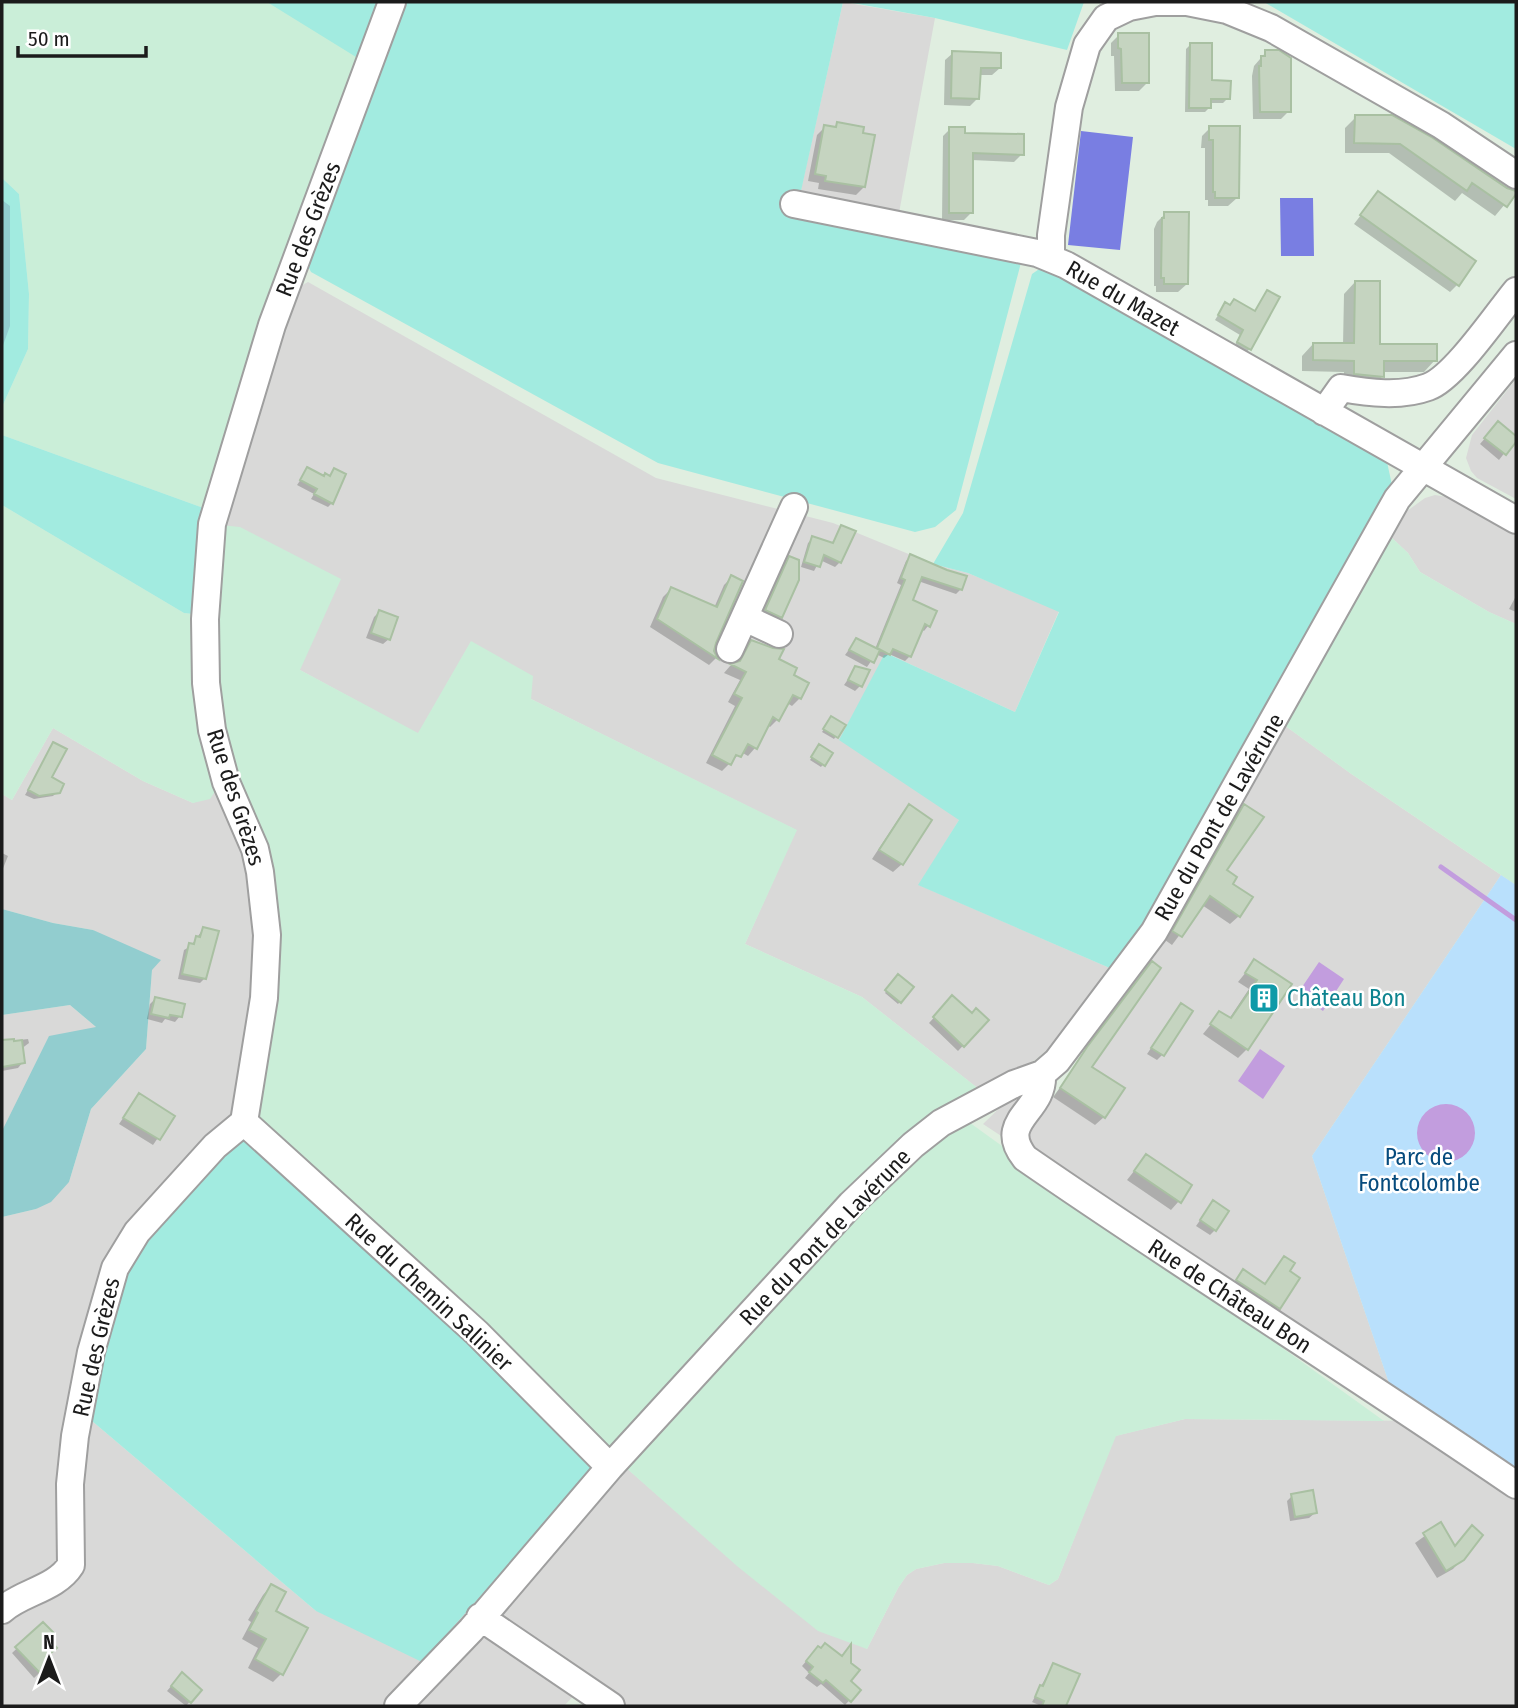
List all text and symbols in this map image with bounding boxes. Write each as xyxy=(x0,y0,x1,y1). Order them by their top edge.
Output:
scale bar xyxy=(18,14,145,58)
text: 50 m xyxy=(28,26,70,52)
street label: Rue des Grèzes xyxy=(269,157,347,300)
street label: Rue du Mazet xyxy=(1061,254,1185,342)
street label: Rue du Pont de Lavérune xyxy=(1148,708,1290,926)
street label: Rue des Grèzes xyxy=(201,725,271,869)
building icon: Château Bon xyxy=(1247,981,1281,1015)
place label: Château Bon xyxy=(1287,984,1406,1012)
street label: Rue du Pont de Lavérune xyxy=(733,1143,917,1331)
park label: Parc de Fontcolombe xyxy=(1358,1143,1480,1197)
street label: Rue du Chemin Salinier xyxy=(339,1207,519,1377)
street label: Rue de Château Bon xyxy=(1143,1233,1317,1359)
street label: Rue des Grèzes xyxy=(66,1274,126,1419)
north arrow xyxy=(14,1624,84,1694)
text: N xyxy=(43,1631,55,1654)

